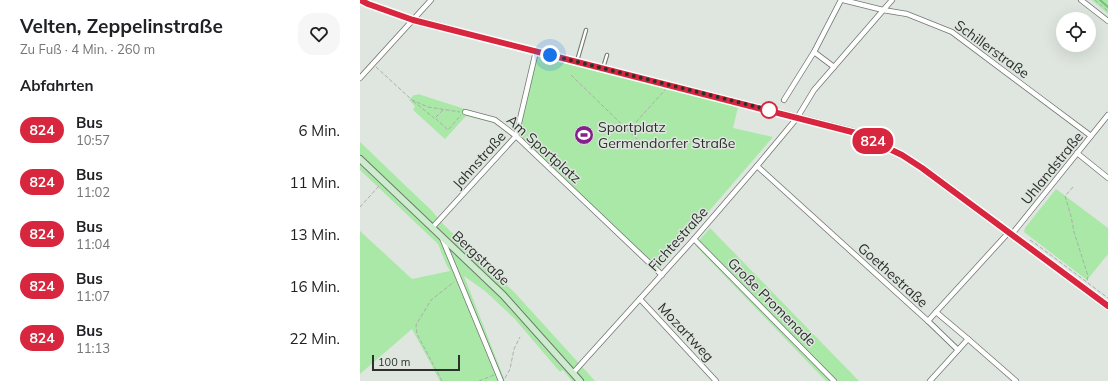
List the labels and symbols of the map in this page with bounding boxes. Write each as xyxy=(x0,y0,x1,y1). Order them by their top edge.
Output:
street label: Schillerstraße xyxy=(951,16,1033,82)
your location xyxy=(540,45,560,65)
unlabelled marker xyxy=(760,101,778,119)
street label: Am Sportplatz xyxy=(503,111,585,187)
place label: Sportplatz Germendorfer Straße xyxy=(598,118,735,152)
sports icon: Sportplatz Germendorfer Straße xyxy=(573,124,595,146)
street label: Jahnstraße xyxy=(449,128,509,192)
line badge: 824 xyxy=(850,128,896,154)
street label: Uhlandstraße xyxy=(1017,128,1087,208)
street label: Fichtestraße xyxy=(644,203,712,275)
street label: Bergstraße xyxy=(448,227,514,289)
street label: Goethestraße xyxy=(854,239,932,311)
street label: Große Promenade xyxy=(724,254,820,350)
street label: Mozartweg xyxy=(654,299,718,365)
scale bar xyxy=(372,353,460,372)

